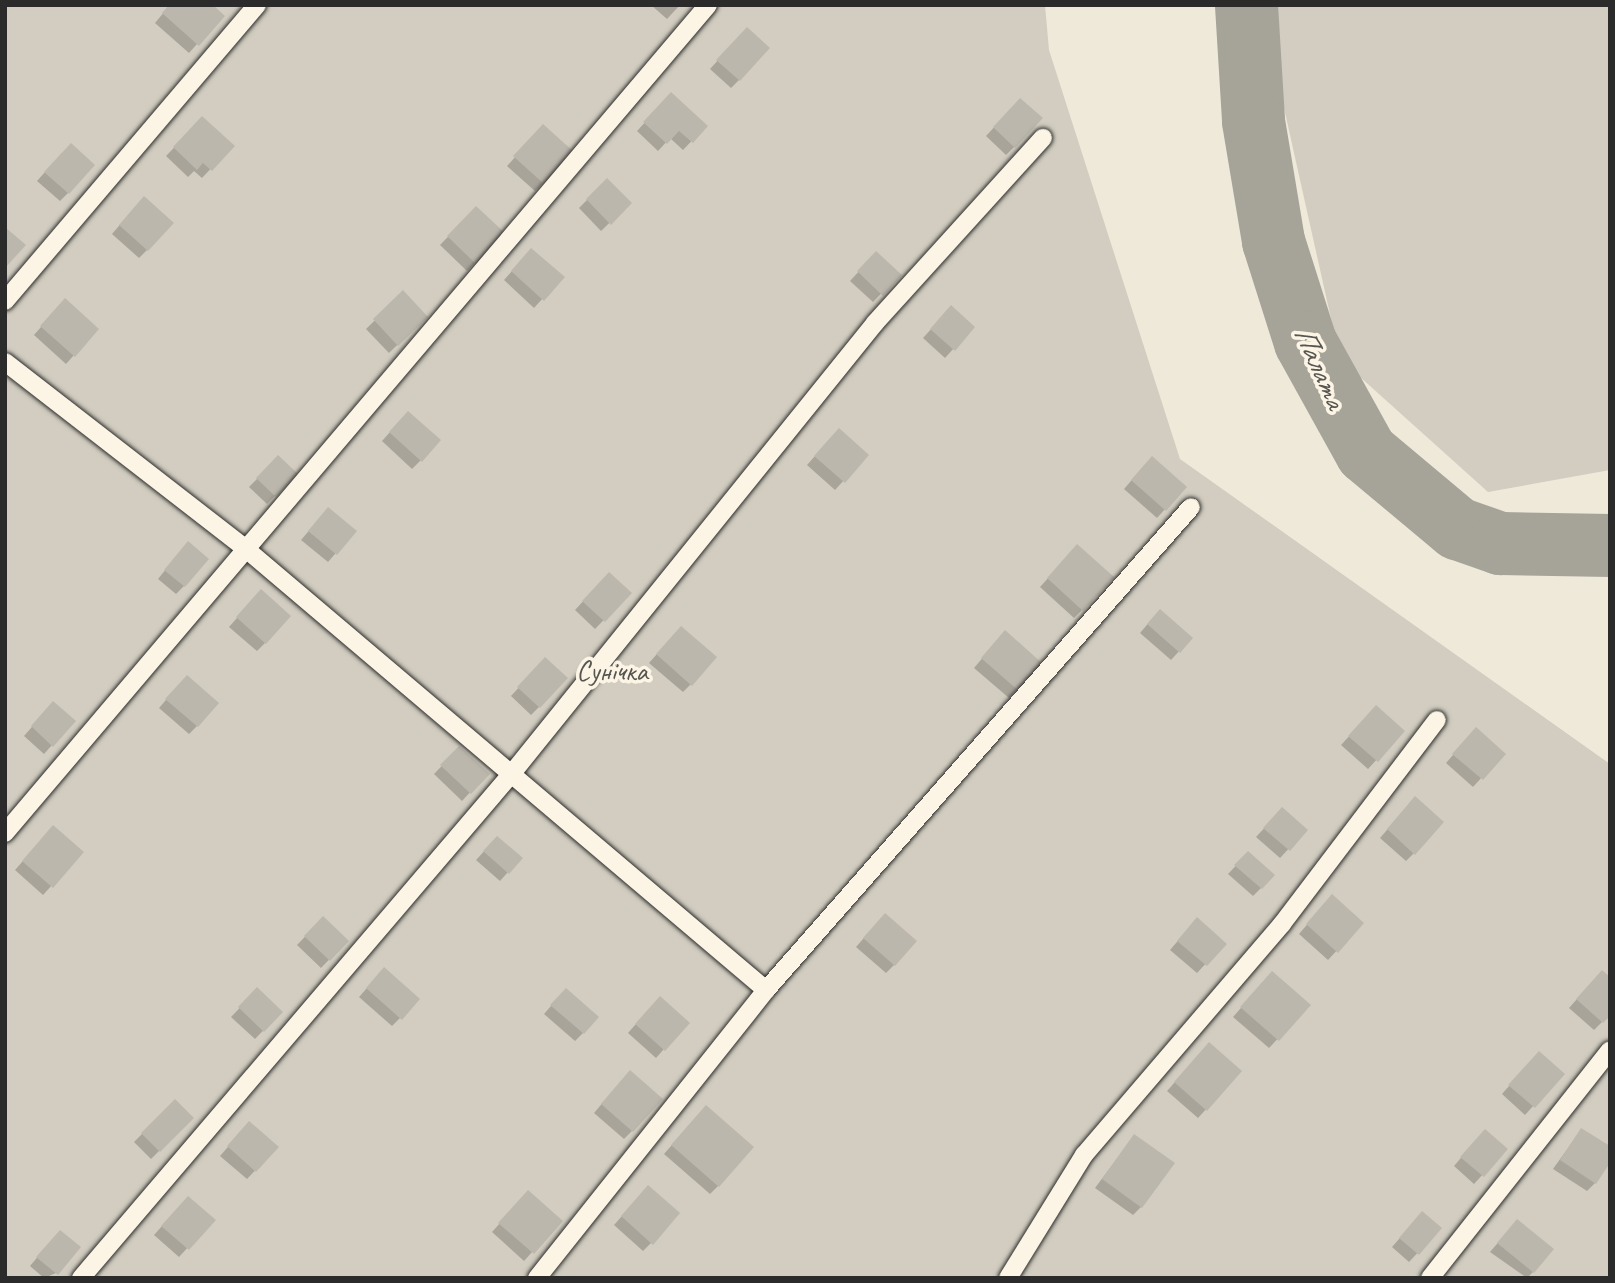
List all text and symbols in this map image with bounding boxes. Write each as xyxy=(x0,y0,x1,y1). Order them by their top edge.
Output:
water label: Палата xyxy=(1286,321,1354,413)
park label: Сунічка xyxy=(576,654,648,688)

